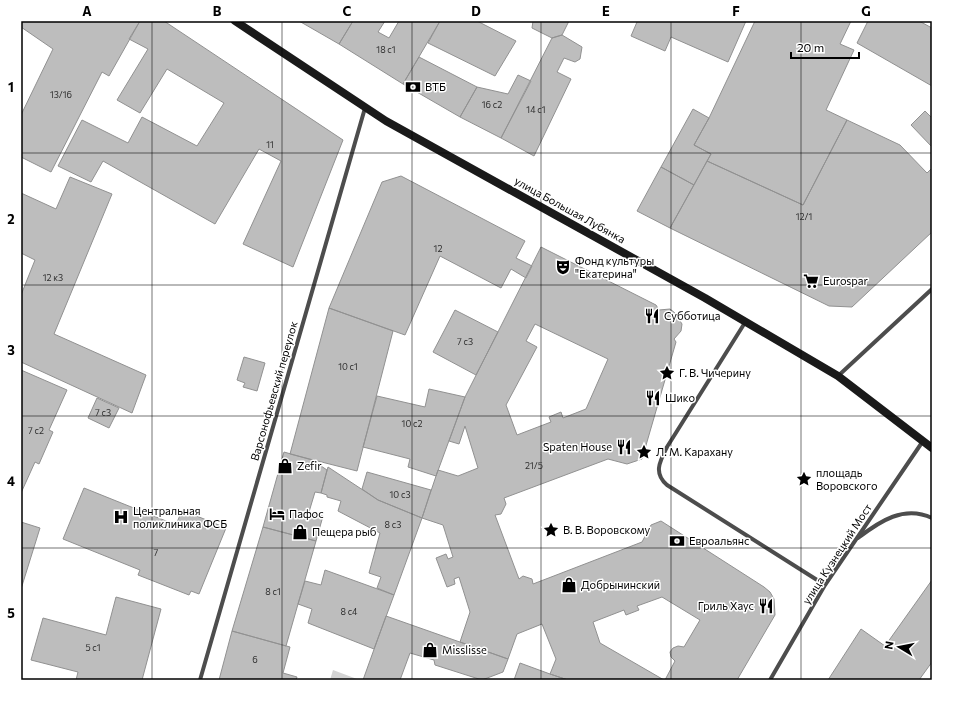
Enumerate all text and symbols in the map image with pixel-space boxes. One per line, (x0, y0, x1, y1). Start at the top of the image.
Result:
text: A (82, 3, 92, 19)
text: B (213, 3, 222, 19)
text: C (343, 3, 352, 19)
text: D (471, 3, 481, 19)
text: E (602, 3, 610, 19)
text: F (732, 3, 740, 19)
text: G (861, 3, 871, 19)
scale bar (791, 34, 859, 60)
text: 20 m (797, 40, 824, 54)
house number: 18 с1 (376, 44, 396, 55)
bank icon: ВТБ (404, 78, 422, 96)
text: 1 (8, 79, 14, 95)
place label: ВТБ (425, 80, 446, 93)
house number: 13/16 (50, 89, 72, 100)
house number: 16 с2 (482, 99, 502, 110)
house number: 14 с1 (526, 104, 546, 115)
house number: 11 (266, 139, 274, 150)
street label: улица Большая Лубянка (513, 174, 628, 245)
text: 2 (7, 211, 15, 227)
house number: 12/1 (796, 211, 812, 222)
house number: 12 (434, 243, 442, 254)
place label: Фонд культуры "Екатерина" (575, 254, 654, 280)
theatre icon: Фонд культуры "Екатерина" (554, 258, 572, 276)
house number: 12 к3 (43, 272, 63, 283)
supermarket icon: Eurospar (802, 272, 820, 290)
place label: Eurospar (823, 274, 869, 287)
restaurant icon: Субботица (643, 307, 661, 325)
place label: Субботица (664, 309, 720, 322)
street label: Варсонофьевский переулок (247, 320, 300, 462)
house number: 7 с3 (457, 336, 473, 347)
text: 3 (7, 342, 15, 358)
house number: 10 с1 (338, 361, 358, 372)
place icon: Г. В. Чичерину (658, 364, 676, 382)
place label: Г. В. Чичерину (679, 366, 751, 379)
restaurant icon: Шико (644, 389, 662, 407)
place label: Шико (665, 391, 695, 404)
house number: 7 с3 (95, 407, 111, 418)
house number: 10 с2 (402, 418, 422, 429)
house number: 7 с2 (28, 425, 44, 436)
restaurant icon: Spaten House (615, 438, 633, 456)
place label: Spaten House (543, 440, 612, 453)
place icon: Л. М. Карахану (635, 443, 653, 461)
place label: Л. М. Карахану (656, 445, 733, 458)
shop icon: Zefir (276, 457, 294, 475)
place label: Zefir (297, 459, 322, 472)
house number: 21/5 (525, 460, 543, 471)
place label: площадь Воровского (816, 466, 878, 492)
place icon: площадь Воровского (795, 470, 813, 488)
text: 4 (7, 473, 15, 489)
house number: 10 с3 (389, 489, 411, 500)
street label: улица Кузнецкий Мост (799, 501, 874, 606)
place label: Центральная поликлиника ФСБ (133, 504, 227, 530)
hotel icon: Пафос (268, 505, 286, 523)
place label: Пафос (289, 507, 324, 520)
hospital icon: Центральная поликлиника ФСБ (112, 508, 130, 526)
house number: 8 с3 (385, 519, 401, 530)
place icon: В. В. Воровскому (542, 521, 560, 539)
shop icon: Пещера рыб (291, 523, 309, 541)
place label: В. В. Воровскому (563, 523, 651, 536)
place label: Пещера рыб (312, 525, 377, 538)
bank icon: Евроальянс (668, 532, 686, 550)
place label: Евроальянс (689, 534, 750, 547)
house number: 7 (154, 547, 159, 558)
shop icon: Добрынинский (560, 576, 578, 594)
place label: Добрынинский (581, 578, 660, 591)
house number: 8 с1 (265, 586, 281, 597)
restaurant icon: Гриль Хаус (757, 597, 775, 615)
place label: Гриль Хаус (698, 599, 754, 612)
text: 5 (7, 605, 15, 621)
house number: 8 с4 (340, 606, 358, 617)
north arrow (879, 627, 919, 667)
text: N (882, 640, 896, 650)
shop icon: Misslisse (421, 641, 439, 659)
house number: 5 с1 (85, 642, 101, 653)
place label: Misslisse (442, 643, 487, 656)
house number: 6 (252, 654, 258, 665)

